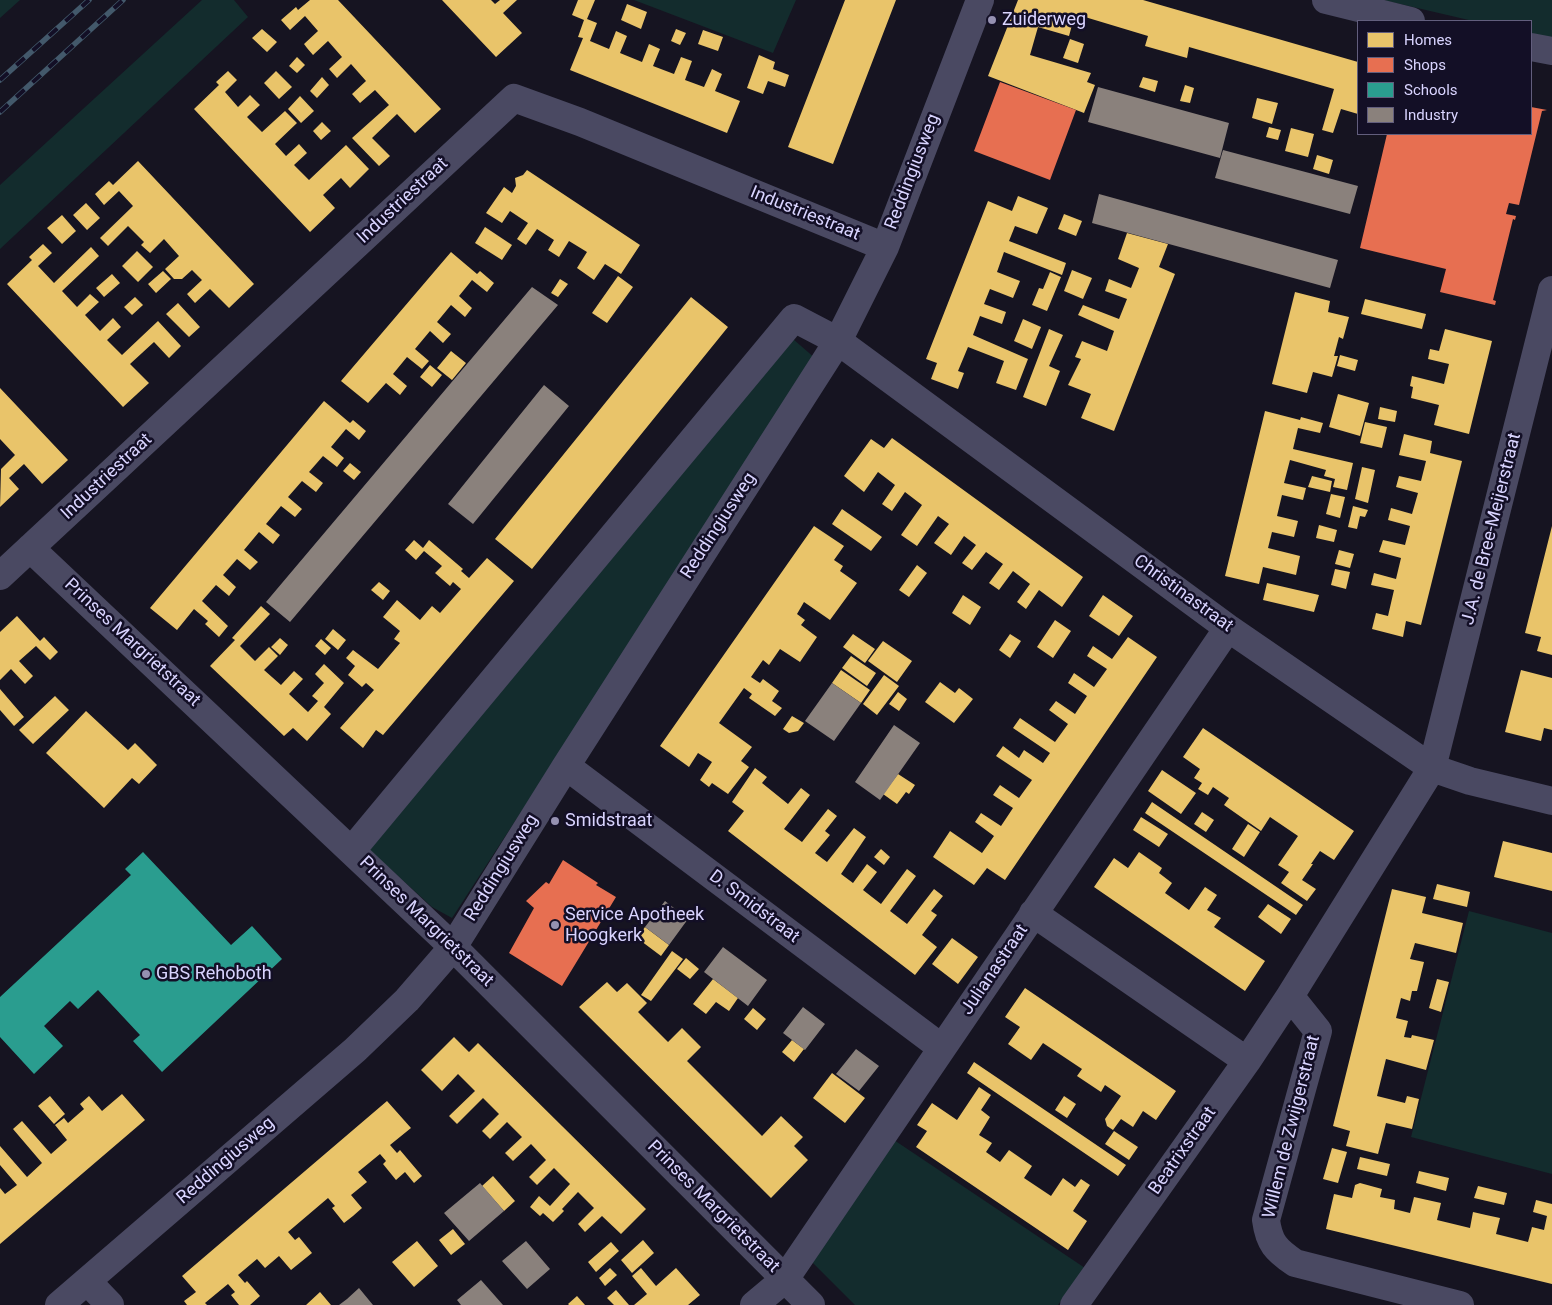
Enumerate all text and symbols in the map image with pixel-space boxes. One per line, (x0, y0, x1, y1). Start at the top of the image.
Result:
place label: Zuiderweg (1002, 9, 1086, 31)
marker: Zuiderweg (986, 14, 998, 26)
legend (1357, 20, 1532, 135)
text: Homes (1404, 31, 1452, 49)
text: Shops (1404, 56, 1446, 74)
text: Schools (1404, 81, 1458, 99)
text: Industry (1404, 106, 1458, 124)
street label: Reddingiusweg (881, 111, 945, 233)
street label: Industriestraat (353, 153, 453, 249)
street label: Industriestraat (747, 182, 863, 246)
street label: Industriestraat (57, 429, 157, 525)
street label: J.A. de Bree-Meijerstraat (1458, 431, 1526, 627)
street label: Reddingiusweg (677, 469, 761, 583)
street label: Christinastraat (1129, 551, 1237, 637)
street label: Prinses Margrietstraat (59, 574, 205, 712)
street label: Reddingiusweg (460, 810, 544, 926)
place label: Smidstraat (565, 810, 652, 832)
marker: Smidstraat (549, 815, 561, 827)
street label: Prinses Margrietstraat (354, 852, 498, 992)
street label: D. Smidstraat (705, 866, 803, 948)
place label: Service Apotheek Hoogkerk (565, 904, 704, 946)
marker: Service Apotheek Hoogkerk (549, 919, 561, 931)
street label: Julianastraat (957, 921, 1033, 1019)
place label: GBS Rehoboth (156, 963, 272, 985)
marker: GBS Rehoboth (140, 968, 152, 980)
street label: Willem de Zwijgerstraat (1259, 1033, 1325, 1221)
street label: Beatrixstraat (1145, 1103, 1221, 1199)
street label: Reddingiusweg (173, 1113, 279, 1209)
street label: Prinses Margrietstraat (642, 1136, 784, 1278)

